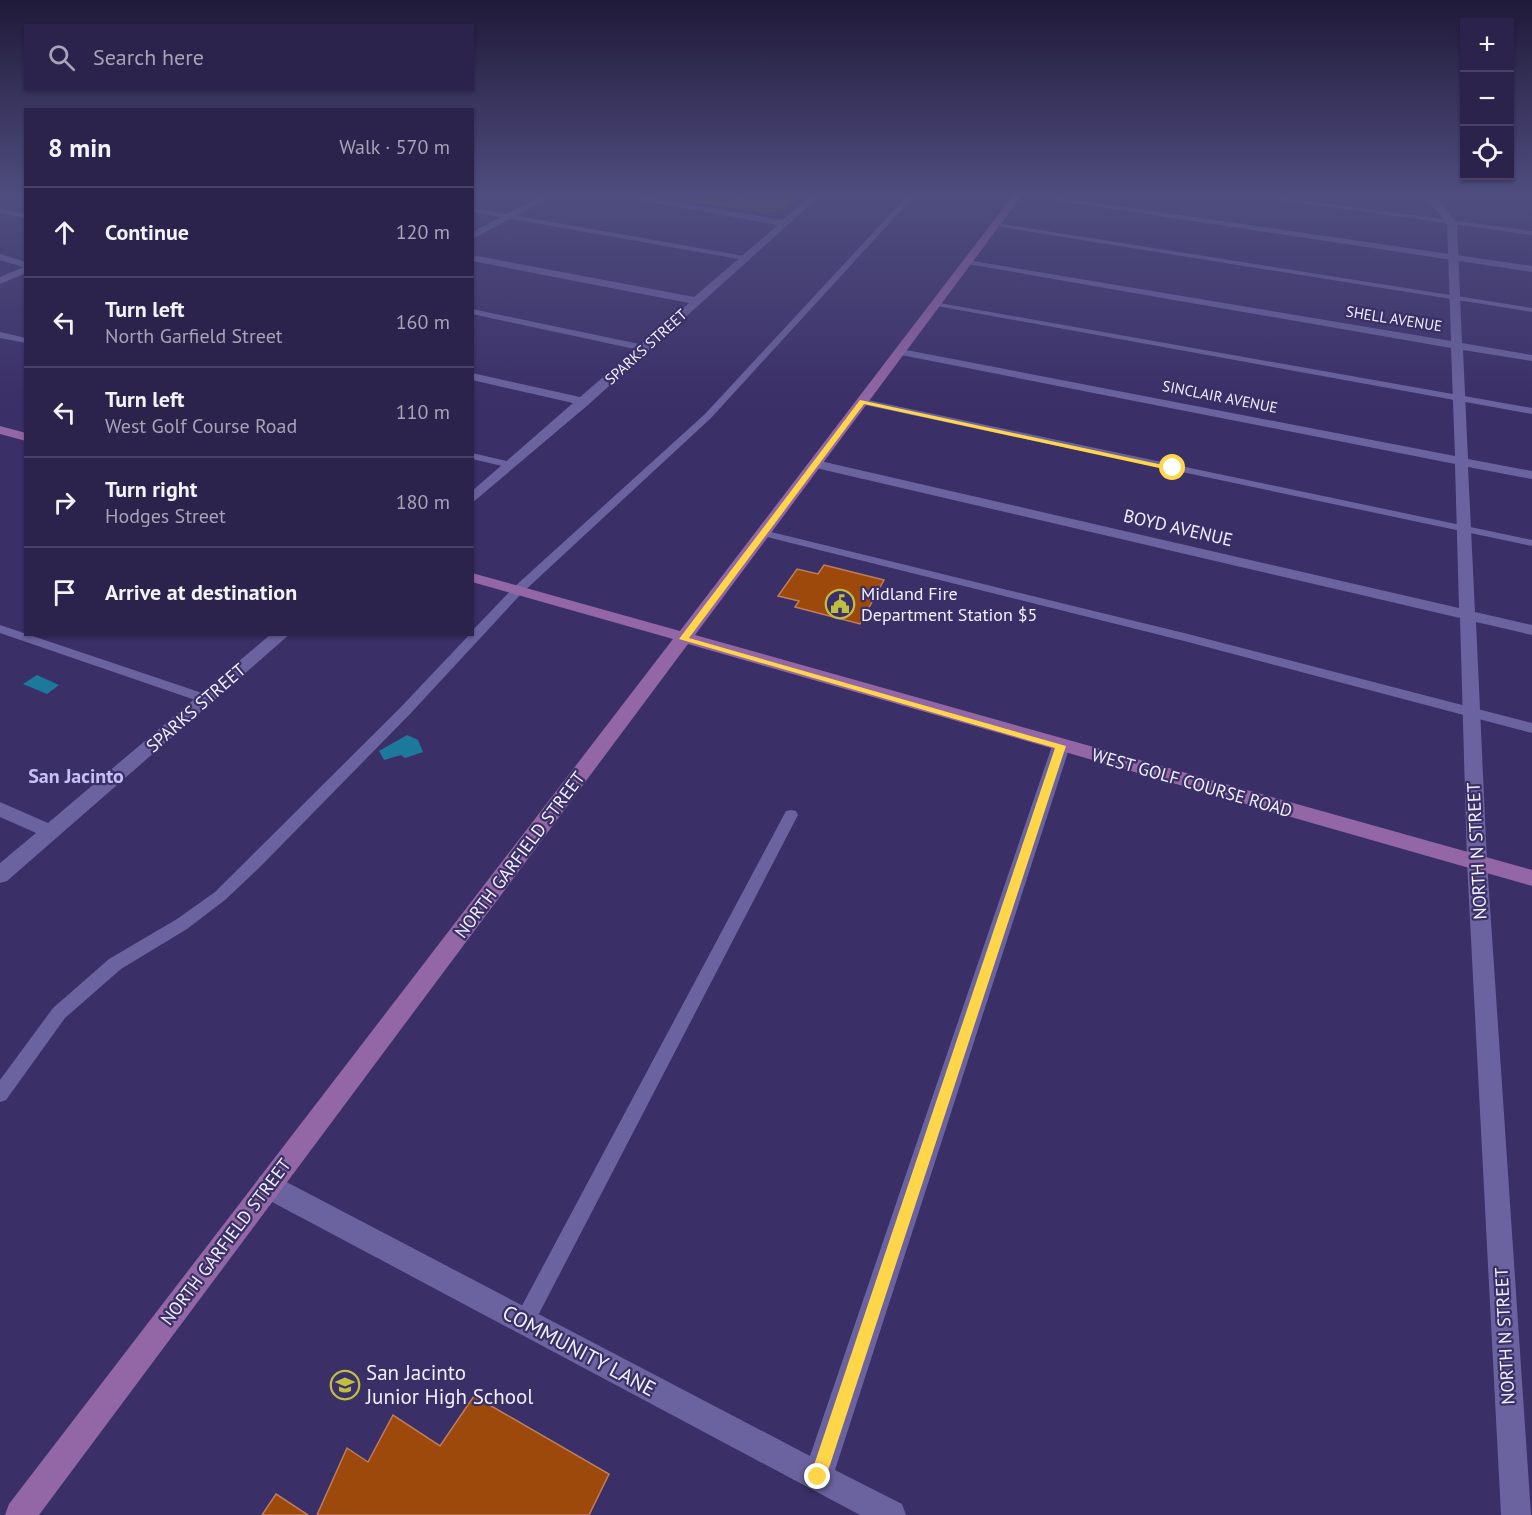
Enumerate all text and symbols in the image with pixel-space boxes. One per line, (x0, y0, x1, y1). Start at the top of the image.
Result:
map controls (1460, 18, 1514, 180)
button: + (1460, 18, 1514, 72)
search box (24, 24, 474, 90)
icon: search (45, 41, 78, 74)
text: Search here (93, 43, 204, 71)
button: − (1460, 72, 1514, 126)
button: locate (1460, 126, 1514, 180)
text: 8 min (48, 131, 111, 164)
text: Walk · 570 m (339, 134, 450, 160)
icon: ahead (48, 216, 81, 249)
text: Continue (105, 218, 189, 246)
text: 120 m (396, 219, 450, 245)
text: Turn left (105, 295, 185, 323)
street label: SHELL AVENUE (1345, 302, 1444, 335)
street label: SPARKS STREET (601, 304, 691, 388)
icon: left (48, 306, 81, 339)
text: 160 m (396, 309, 450, 335)
text: North Garfield Street (105, 323, 283, 349)
street label: SINCLAIR AVENUE (1161, 376, 1279, 417)
text: Turn left (105, 385, 185, 413)
icon: left (48, 396, 81, 429)
text: 110 m (396, 399, 450, 425)
text: West Golf Course Road (105, 413, 297, 439)
route start (1159, 454, 1185, 480)
text: Turn right (105, 475, 197, 503)
icon: right (48, 486, 81, 519)
text: 180 m (396, 489, 450, 515)
text: Hodges Street (105, 503, 226, 529)
street label: BOYD AVENUE (1121, 504, 1235, 551)
icon: arrive (48, 576, 81, 609)
text: Arrive at destination (105, 578, 297, 606)
place label: Midland Fire Department Station $5 (861, 582, 1037, 626)
public building icon: Midland Fire Department Station $5 (824, 588, 856, 620)
street label: SPARKS STREET (141, 658, 250, 757)
street label: WEST GOLF COURSE ROAD (1089, 743, 1295, 822)
district label: San Jacinto (28, 763, 124, 789)
street label: NORTH GARFIELD STREET (449, 767, 590, 943)
street label: NORTH N STREET (1461, 782, 1492, 920)
street label: NORTH GARFIELD STREET (155, 1154, 296, 1330)
street label: NORTH N STREET (1489, 1267, 1520, 1405)
street label: COMMUNITY LANE (498, 1299, 661, 1402)
place label: San Jacinto Junior High School (365, 1359, 533, 1410)
school or university icon: San Jacinto Junior High School (329, 1369, 361, 1401)
route end (804, 1463, 830, 1489)

